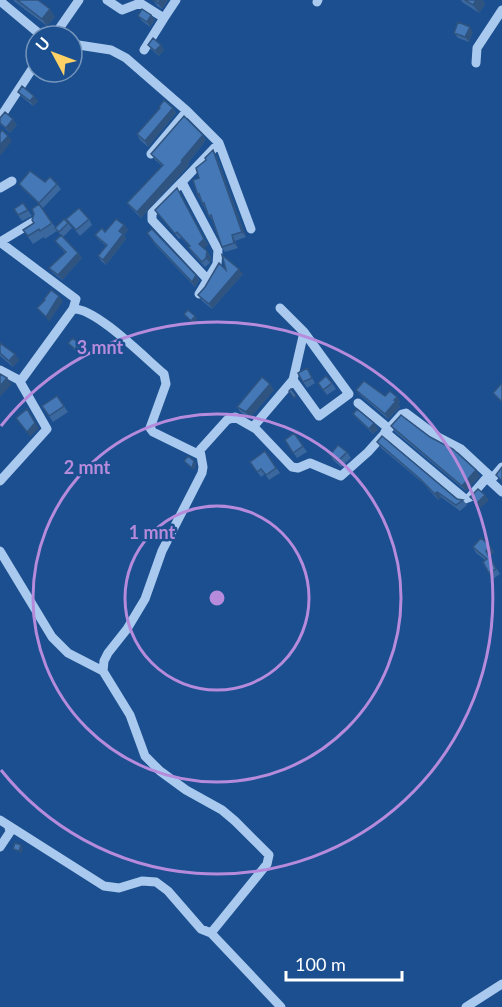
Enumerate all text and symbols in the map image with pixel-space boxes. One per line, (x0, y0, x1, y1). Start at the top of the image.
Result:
north arrow (24, 24, 84, 84)
text: U (31, 33, 53, 55)
text: 3 mnt (77, 336, 124, 358)
text: 2 mnt (64, 456, 111, 478)
text: 1 mnt (129, 521, 176, 543)
centre of rings (207, 588, 227, 608)
scale bar (286, 944, 402, 982)
text: 100 m (295, 953, 346, 975)

